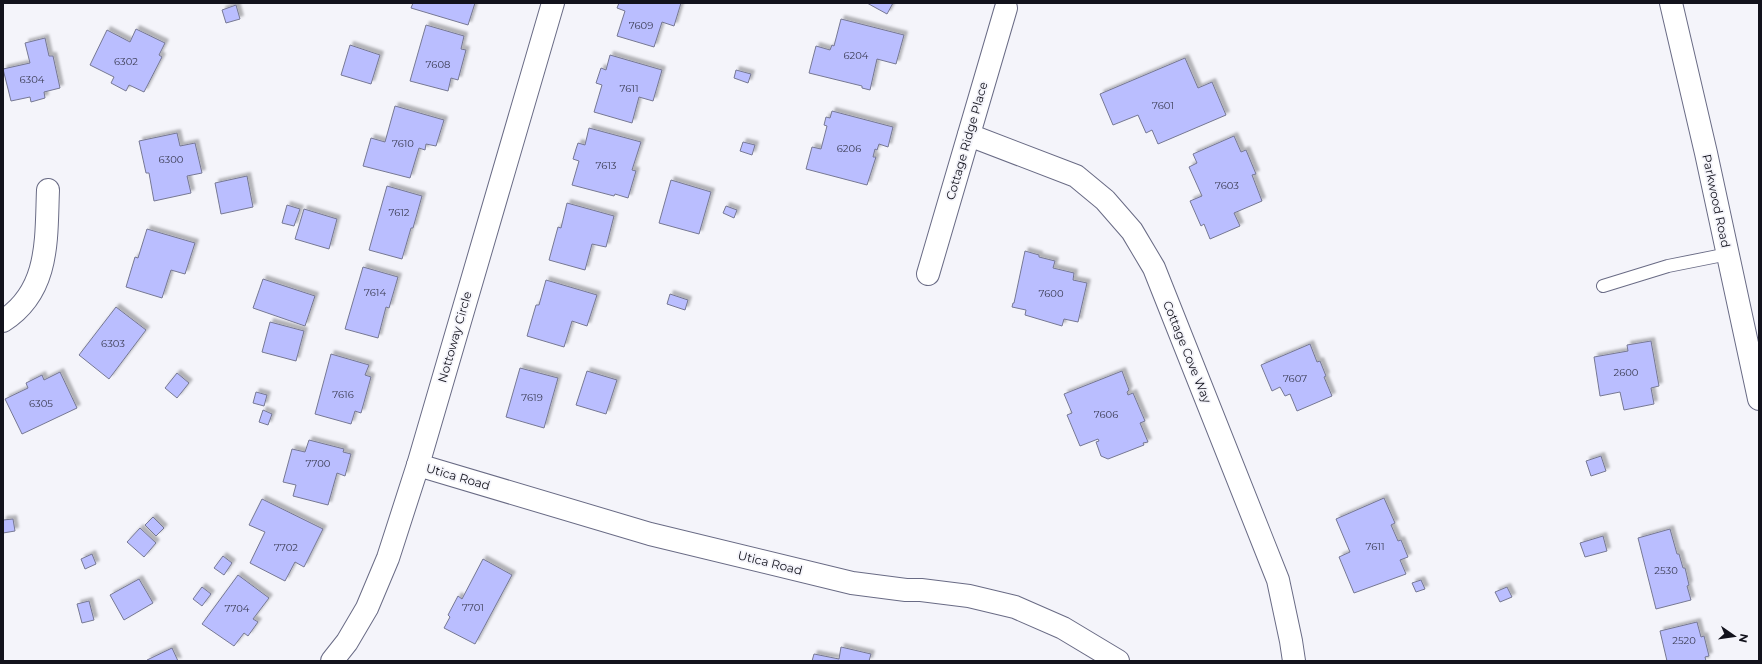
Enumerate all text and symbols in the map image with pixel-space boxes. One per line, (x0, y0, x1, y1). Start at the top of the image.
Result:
house number: 7609 (629, 19, 653, 32)
house number: 6204 (844, 49, 869, 62)
house number: 6302 (114, 55, 138, 68)
house number: 7608 (426, 58, 450, 71)
house number: 6304 (20, 73, 45, 86)
street label: Cottage Ridge Place (942, 80, 991, 202)
house number: 7611 (620, 82, 639, 95)
house number: 7601 (1152, 99, 1174, 112)
house number: 7610 (392, 137, 414, 150)
house number: 6206 (837, 142, 861, 155)
house number: 6300 (159, 153, 184, 166)
street label: Parkwood Road (1699, 153, 1734, 249)
house number: 7613 (595, 159, 617, 172)
house number: 7603 (1215, 179, 1239, 192)
house number: 7612 (388, 206, 410, 219)
house number: 7614 (364, 286, 386, 299)
house number: 7600 (1038, 287, 1064, 300)
street label: Nottoway Circle (434, 289, 475, 384)
street label: Cottage Cove Way (1160, 298, 1215, 406)
house number: 6303 (101, 337, 125, 350)
house number: 2600 (1614, 366, 1639, 379)
house number: 7607 (1283, 372, 1307, 385)
house number: 7616 (332, 388, 354, 401)
house number: 7619 (521, 391, 543, 404)
house number: 6305 (29, 397, 53, 410)
house number: 7606 (1094, 408, 1118, 421)
house number: 7700 (306, 457, 331, 470)
street label: Utica Road (424, 460, 492, 493)
house number: 7611 (1366, 540, 1385, 553)
house number: 7702 (274, 541, 298, 554)
street label: Utica Road (736, 547, 804, 578)
house number: 2530 (1654, 564, 1678, 577)
house number: 7701 (462, 601, 484, 614)
house number: 7704 (225, 602, 250, 615)
north arrow (1714, 616, 1754, 656)
text: N (1736, 632, 1752, 644)
house number: 2520 (1672, 634, 1696, 647)

